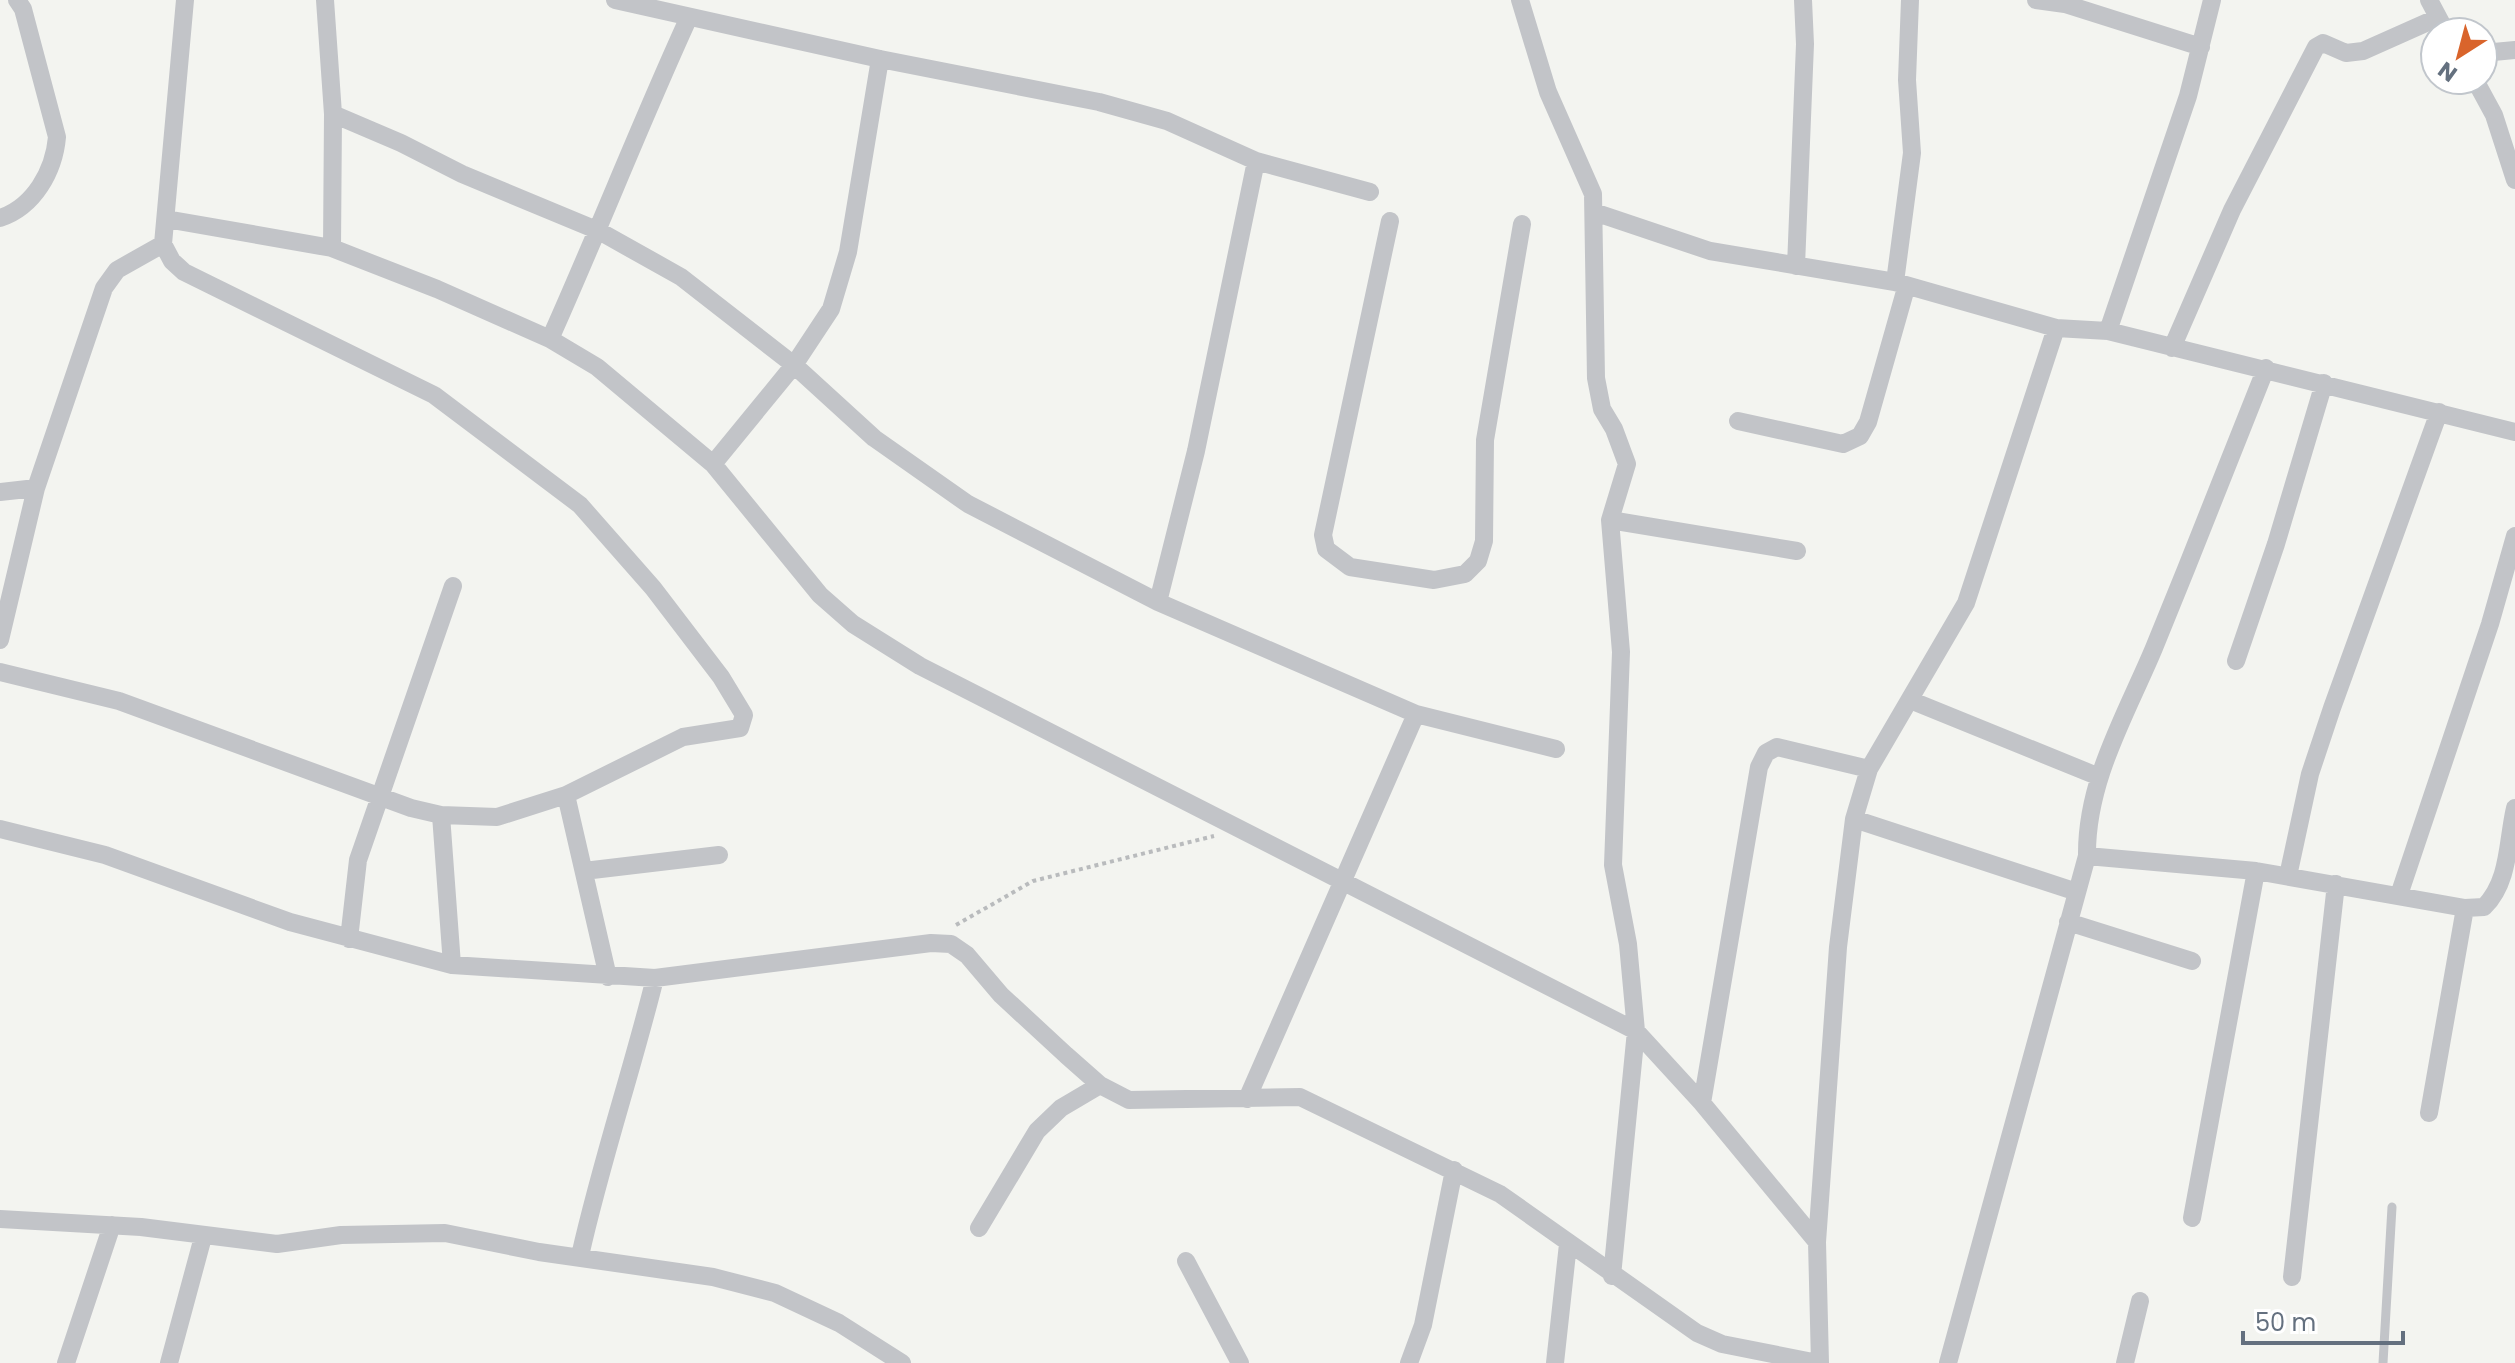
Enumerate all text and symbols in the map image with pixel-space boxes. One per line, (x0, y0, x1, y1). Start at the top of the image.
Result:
north arrow (2419, 16, 2499, 96)
text: N (2432, 54, 2463, 89)
scale bar (2243, 1295, 2403, 1345)
text: 50 m (2255, 1306, 2316, 1339)

